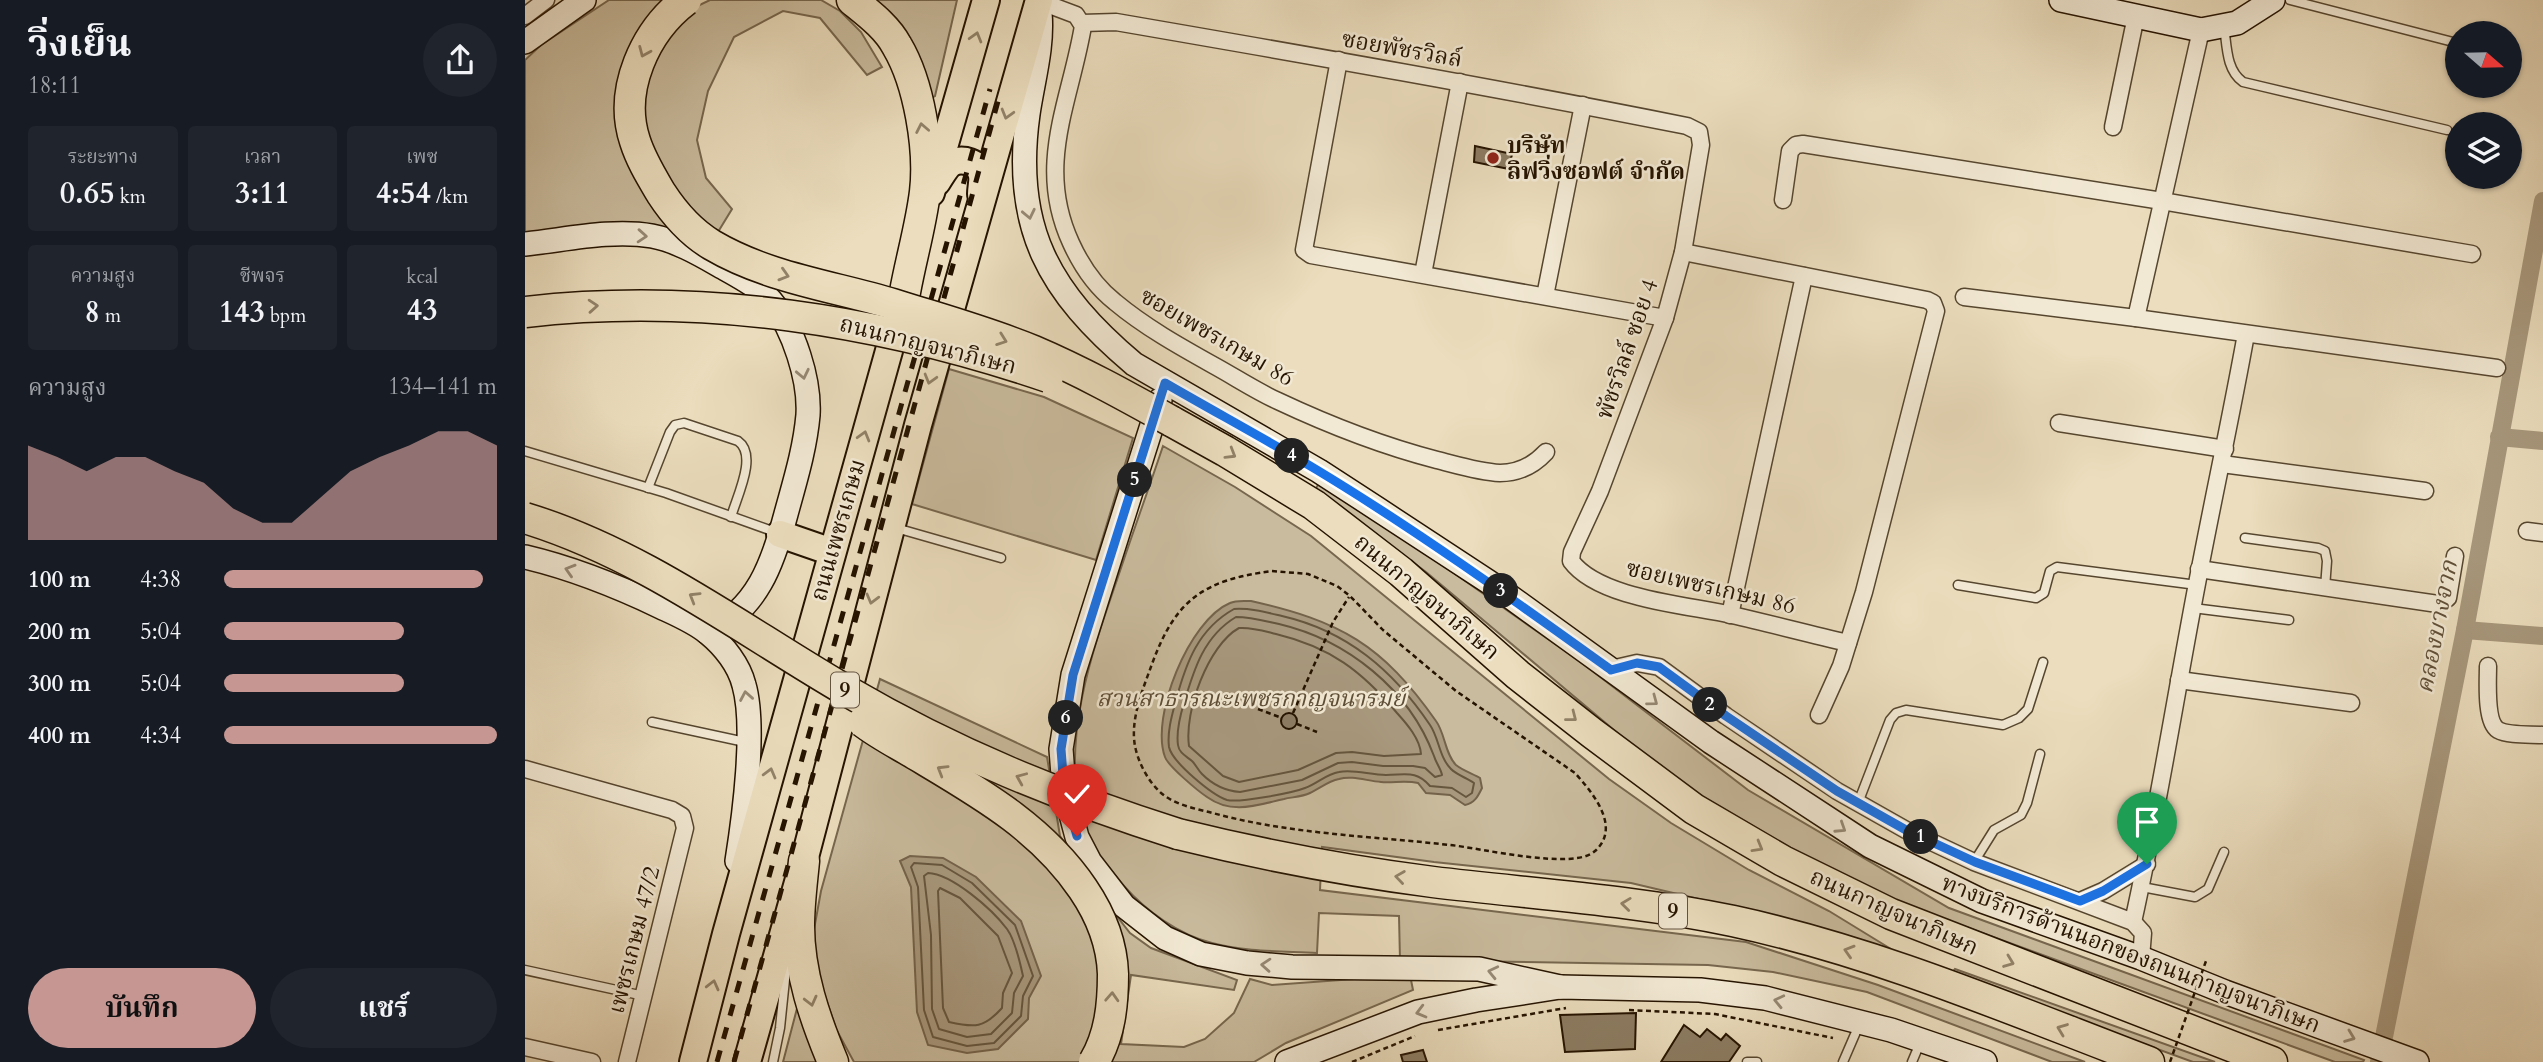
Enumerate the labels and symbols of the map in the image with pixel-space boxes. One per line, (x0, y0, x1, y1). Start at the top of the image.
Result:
north arrow (2445, 21, 2522, 98)
street label: ซอยพัชรวิลล์ (1339, 23, 1465, 75)
one-way arrow (968, 31, 982, 43)
one-way arrow (638, 46, 652, 58)
one-way arrow (1001, 108, 1015, 120)
one-way arrow (915, 122, 930, 134)
place label: บริษัท ลิฟวิ่งซอฟต์ จำกัด (1507, 130, 1685, 187)
marker: บริษัท ลิฟวิ่งซอฟต์ จำกัด (1485, 150, 1501, 166)
one-way arrow (1021, 208, 1036, 220)
one-way arrow (637, 228, 648, 243)
one-way arrow (777, 267, 789, 281)
street label: พัชรวิลล์ ซอย 4 (1589, 275, 1666, 423)
street label: ซอยเพชรเกษม 86 (1134, 280, 1300, 394)
one-way arrow (588, 299, 599, 314)
street label: ถนนกาญจนาภิเษก (836, 308, 1020, 382)
one-way arrow (995, 331, 1007, 345)
one-way arrow (794, 368, 809, 380)
one-way arrow (924, 373, 939, 385)
one-way arrow (856, 431, 871, 443)
pin: 4 (1275, 438, 1309, 474)
one-way arrow (1223, 446, 1236, 459)
street label: ถนนเพชรเกษม (803, 455, 873, 605)
pin: 5 (1117, 462, 1153, 498)
street label: ถนนกาญจนาภิเษก (1348, 527, 1506, 667)
street label: ซอยเพชรเกษม 86 (1623, 552, 1799, 622)
water label: คลองบางจาก (2408, 556, 2466, 696)
one-way arrow (564, 563, 576, 578)
pin: 3 (1483, 574, 1518, 608)
one-way arrow (689, 593, 702, 606)
one-way arrow (866, 593, 880, 605)
road number: 9 (831, 672, 859, 708)
park label: สวนสาธารณะเพชรกาญจนารมย์ (1097, 683, 1409, 714)
pin: 2 (1693, 688, 1727, 722)
one-way arrow (739, 690, 754, 702)
one-way arrow (1645, 692, 1657, 705)
pin: 6 (1049, 700, 1083, 736)
one-way arrow (1564, 709, 1576, 722)
pin (1047, 764, 1107, 836)
one-way arrow (936, 766, 949, 779)
one-way arrow (762, 768, 776, 780)
one-way arrow (1016, 773, 1028, 787)
pin (2117, 792, 2177, 864)
one-way arrow (1834, 819, 1847, 832)
pin: 1 (1903, 820, 1939, 854)
one-way arrow (1751, 839, 1764, 852)
street label: ถนนกาญจนาภิเษก (1805, 861, 1983, 963)
street label: เพชรเกษม 47/2 (601, 863, 667, 1017)
street label: ทางบริการด้านนอกของถนนกาญจนาภิเษก (1937, 867, 2325, 1041)
one-way arrow (1395, 870, 1406, 885)
road number: 9 (1659, 894, 1687, 928)
one-way arrow (1621, 896, 1632, 911)
one-way arrow (1843, 945, 1855, 959)
one-way arrow (2003, 954, 2015, 968)
one-way arrow (1261, 958, 1272, 973)
one-way arrow (1488, 966, 1500, 981)
one-way arrow (705, 979, 719, 991)
one-way arrow (1105, 991, 1120, 1002)
one-way arrow (803, 995, 817, 1007)
one-way arrow (1773, 995, 1785, 1010)
one-way arrow (1415, 1004, 1427, 1018)
one-way arrow (2057, 1023, 2069, 1037)
one-way arrow (2344, 1029, 2356, 1043)

